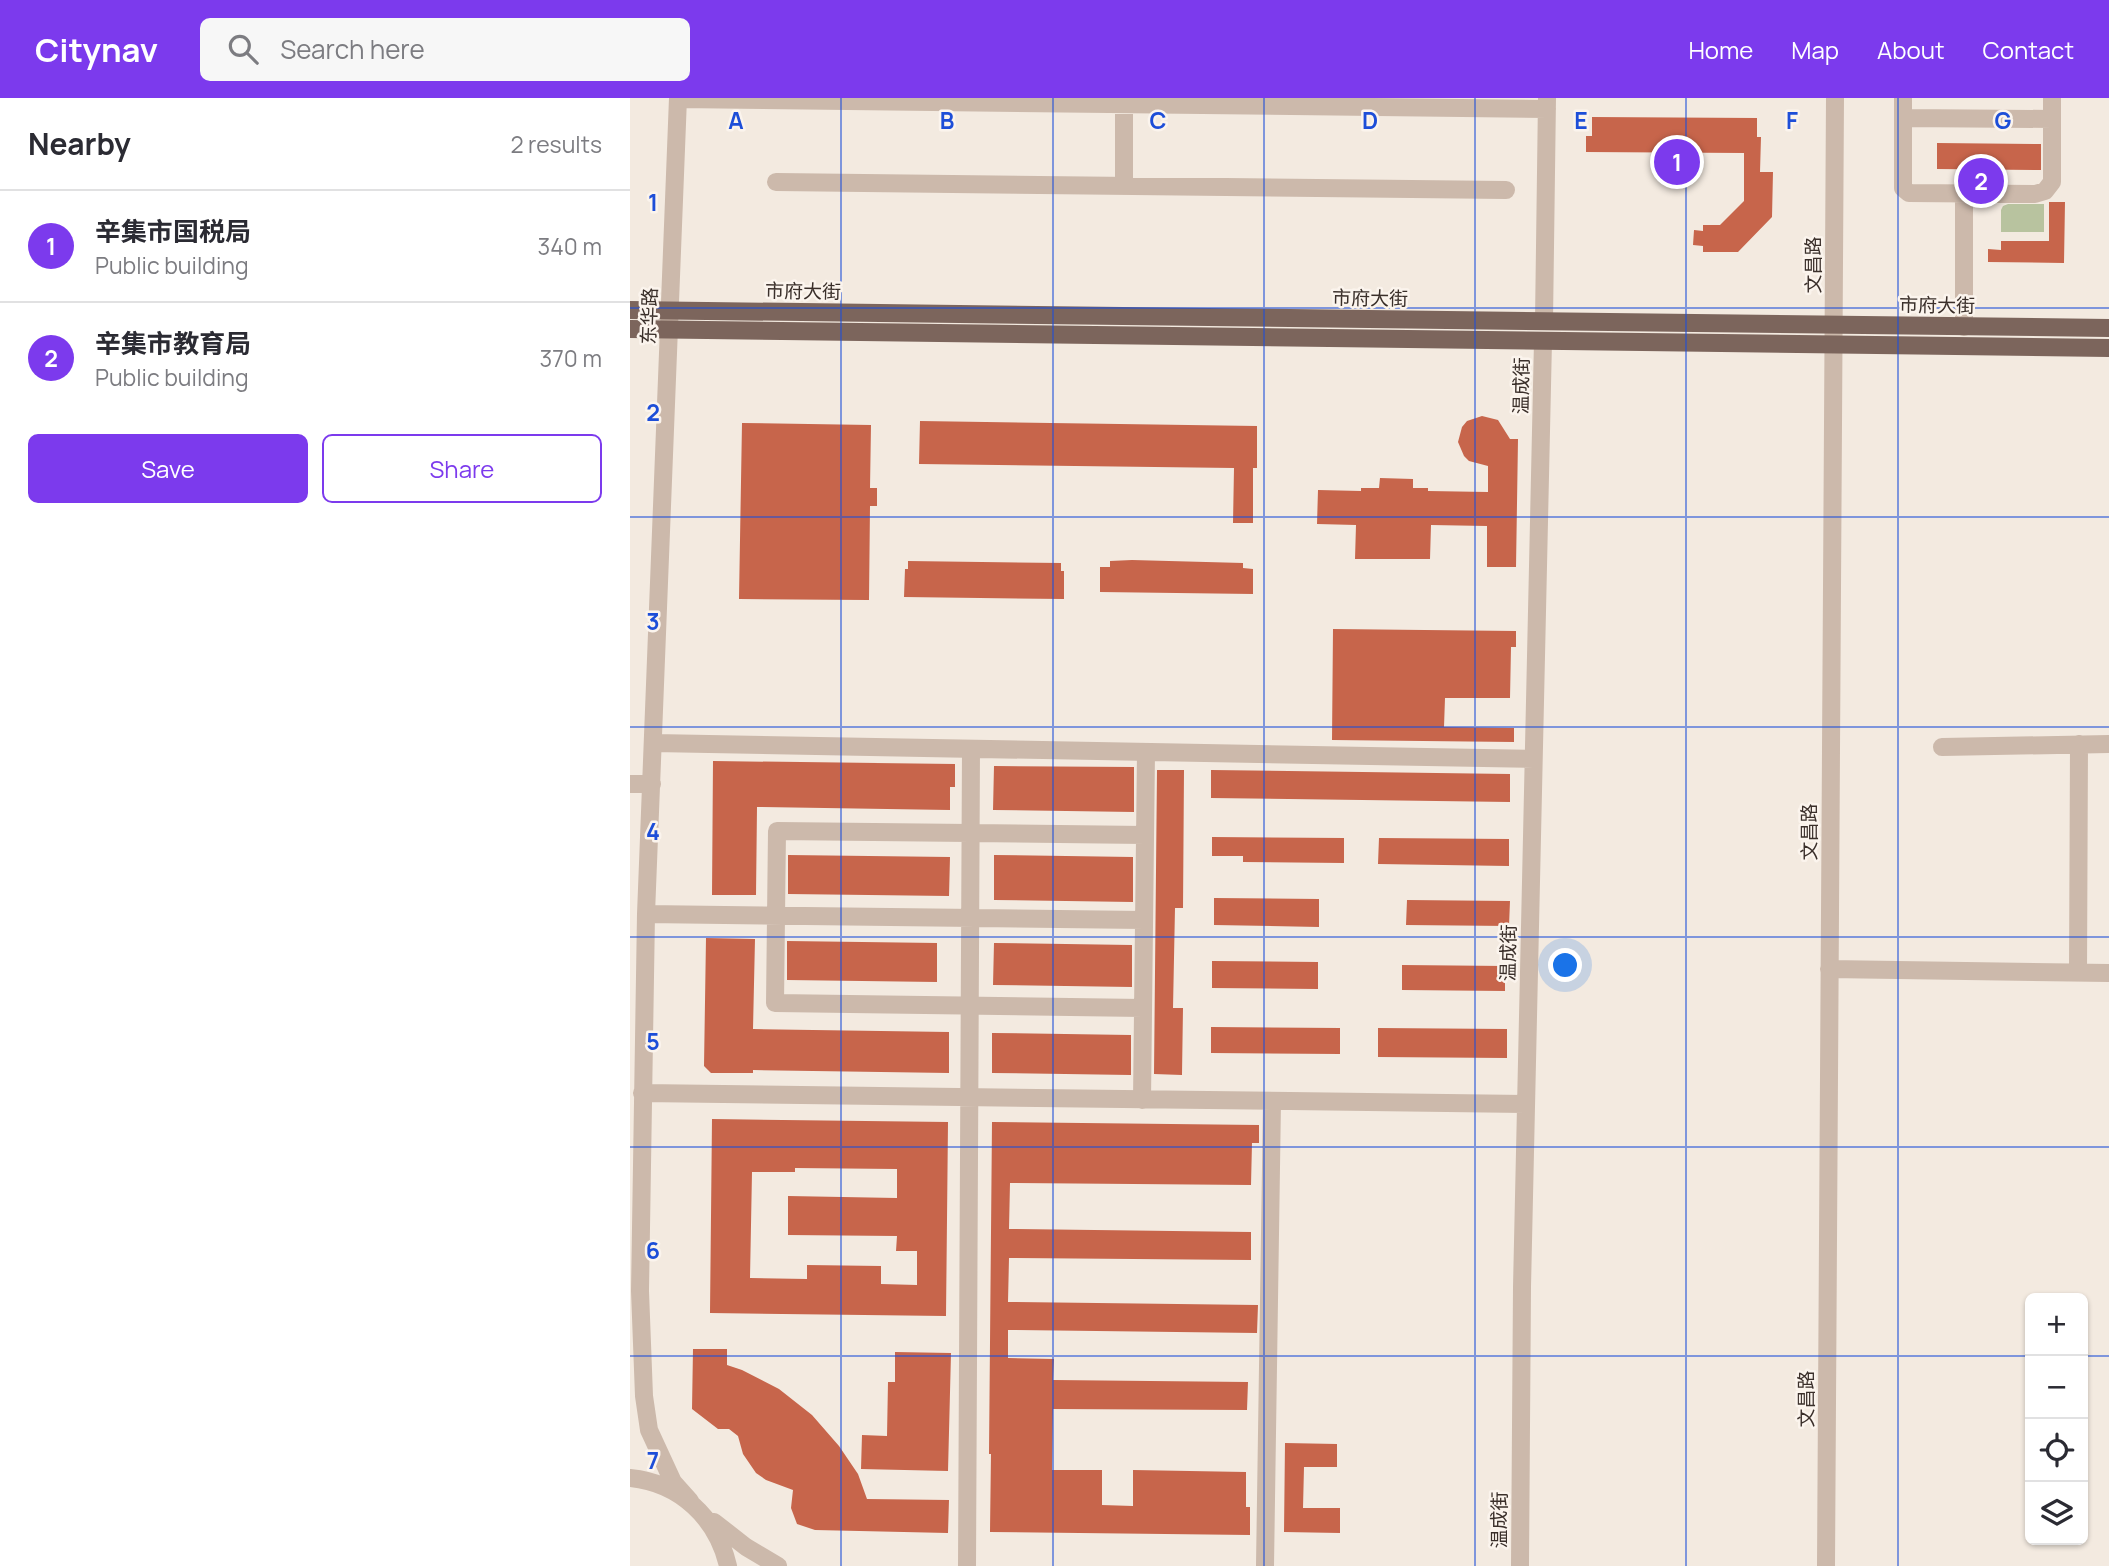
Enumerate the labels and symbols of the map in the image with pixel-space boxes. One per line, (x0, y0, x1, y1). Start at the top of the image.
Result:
text: A (728, 104, 744, 136)
text: B (940, 104, 954, 136)
text: C (1150, 104, 1167, 136)
text: D (1362, 104, 1378, 136)
text: E (1574, 104, 1588, 136)
text: F (1786, 104, 1798, 136)
text: G (1995, 104, 2012, 136)
pin: 1 (1654, 136, 1700, 188)
pin: 2 (1958, 155, 2004, 207)
text: 1 (648, 186, 658, 218)
street label: 文昌路 (1800, 236, 1826, 294)
street label: 市府大街 (765, 277, 841, 305)
street label: 市府大街 (1332, 284, 1408, 312)
street label: 东华路 (635, 287, 663, 345)
street label: 市府大街 (1899, 291, 1975, 319)
street label: 温成街 (1508, 357, 1534, 415)
text: 2 (646, 396, 660, 428)
text: 3 (646, 605, 660, 637)
street label: 文昌路 (1796, 803, 1822, 861)
text: 4 (646, 815, 660, 847)
street label: 温成街 (1495, 924, 1521, 982)
your location (1548, 948, 1582, 982)
text: 5 (646, 1025, 660, 1057)
text: 6 (646, 1234, 660, 1266)
street label: 文昌路 (1793, 1370, 1819, 1428)
text: 7 (647, 1444, 659, 1476)
street label: 温成街 (1486, 1491, 1512, 1549)

